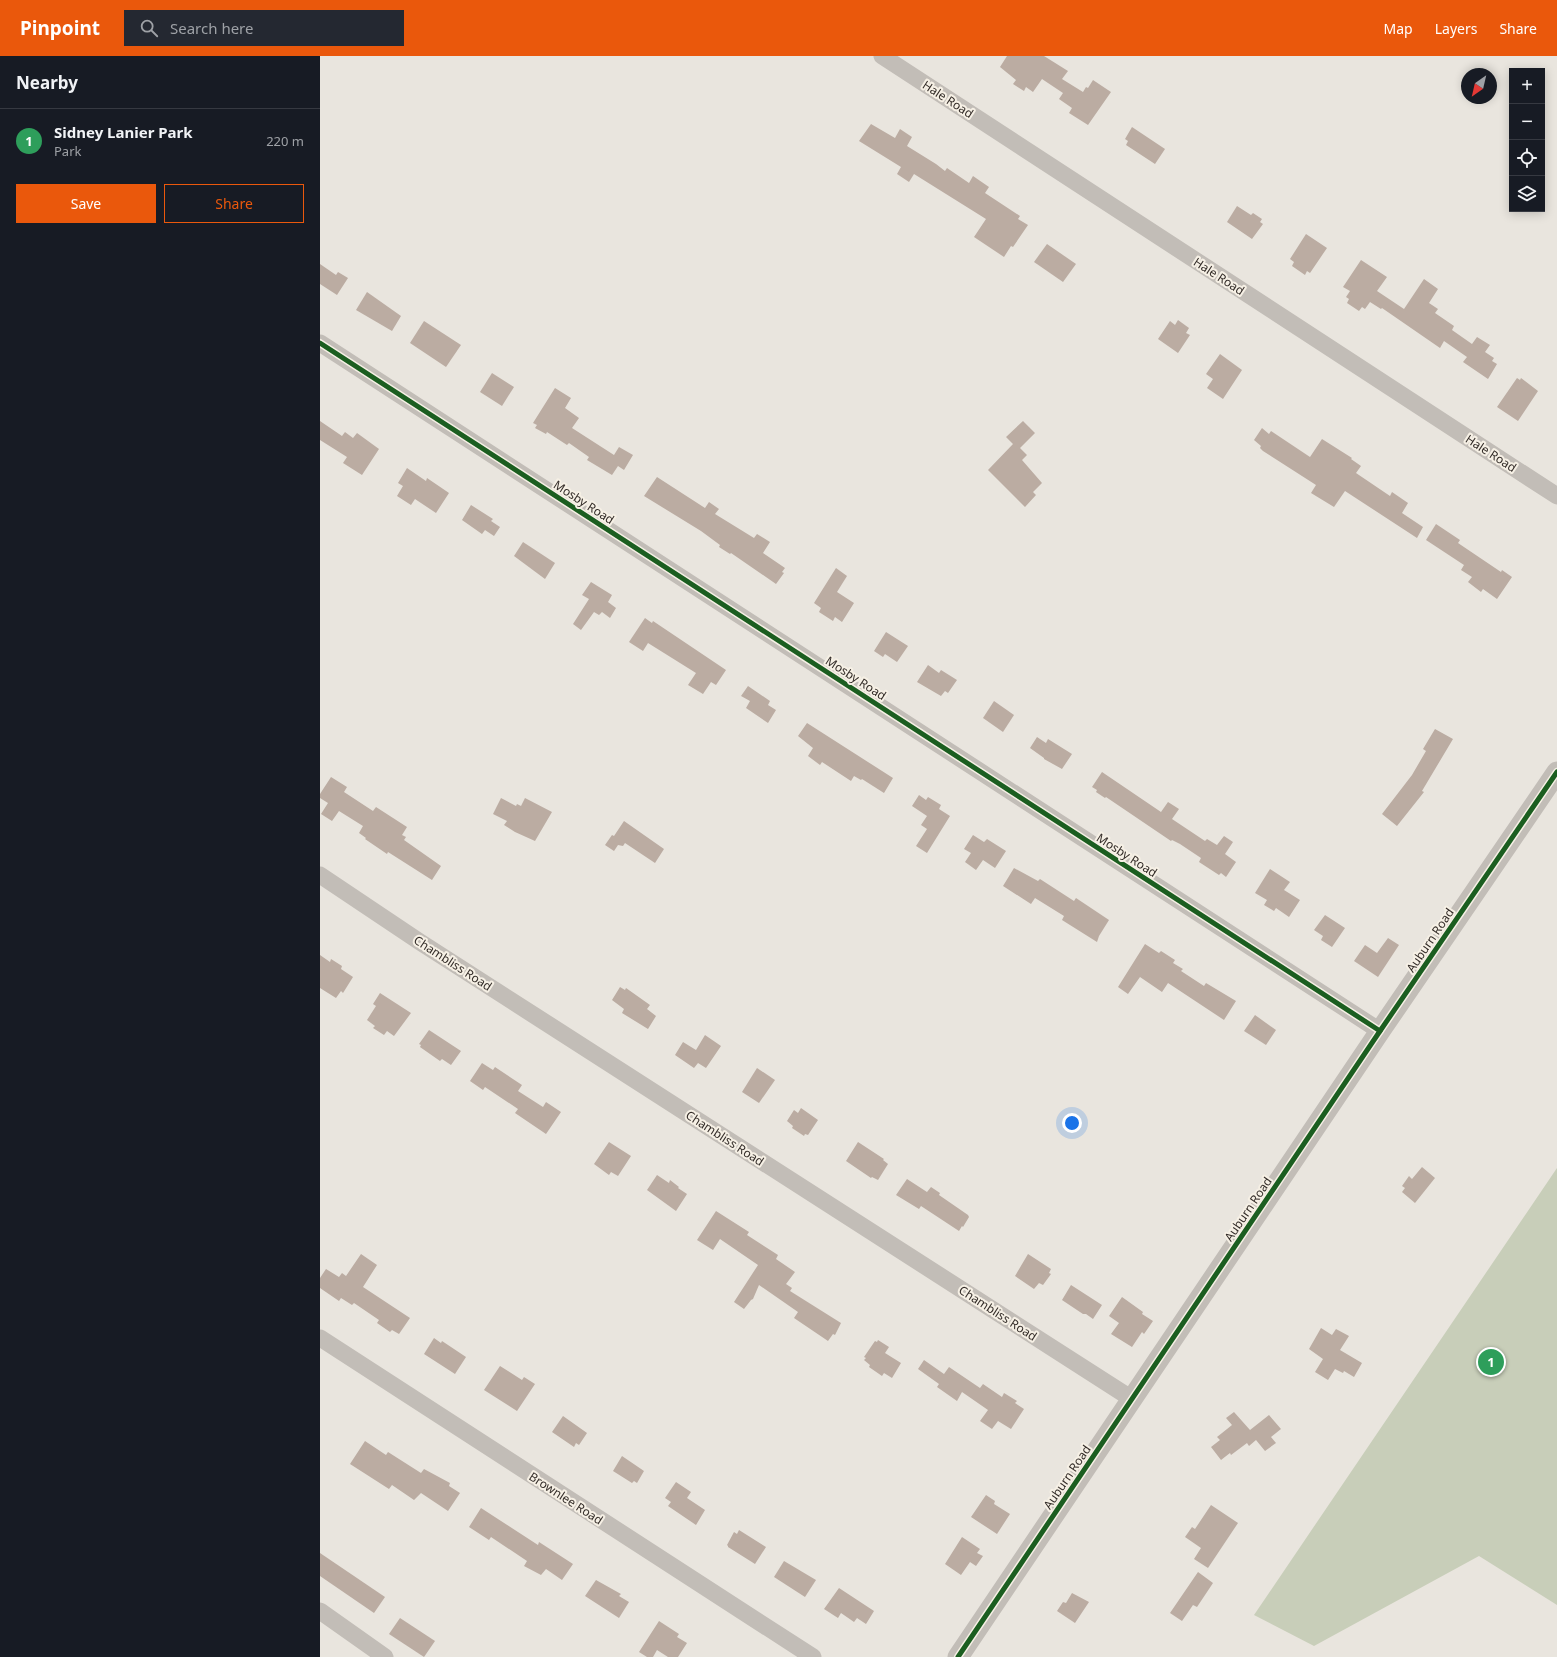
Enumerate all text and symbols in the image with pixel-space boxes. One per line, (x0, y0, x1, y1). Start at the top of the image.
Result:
search box (124, 10, 404, 46)
text: Pinpoint (20, 15, 100, 41)
icon: search (138, 17, 160, 39)
text: Search here (170, 18, 253, 38)
text: Map (1384, 19, 1413, 38)
text: Layers (1435, 19, 1477, 38)
text: Share (1499, 19, 1537, 38)
north arrow (1461, 68, 1497, 104)
map controls (1509, 68, 1545, 212)
button: + (1509, 68, 1545, 104)
text: Nearby (16, 71, 78, 94)
street label: Hale Road (919, 76, 977, 122)
button: − (1509, 104, 1545, 140)
text: Sidney Lanier Park (54, 122, 193, 142)
text: 1 (25, 132, 33, 150)
text: 220 m (266, 132, 304, 150)
button: locate (1509, 140, 1545, 176)
text: Park (54, 142, 81, 160)
button: layers (1509, 176, 1545, 212)
button: Save (16, 184, 156, 223)
button: Share (164, 184, 304, 223)
street label: Hale Road (1190, 253, 1248, 299)
street label: Hale Road (1462, 430, 1520, 476)
street label: Mosby Road (550, 476, 618, 528)
street label: Mosby Road (822, 652, 890, 704)
street label: Mosby Road (1093, 829, 1161, 881)
street label: Auburn Road (1402, 904, 1458, 976)
street label: Chambliss Road (411, 931, 495, 995)
street label: Chambliss Road (683, 1106, 767, 1170)
your location (1062, 1113, 1082, 1133)
street label: Auburn Road (1220, 1173, 1276, 1245)
street label: Chambliss Road (956, 1281, 1040, 1345)
pin: 1 (1478, 1347, 1504, 1377)
street label: Auburn Road (1039, 1441, 1095, 1513)
street label: Brownlee Road (526, 1468, 606, 1528)

